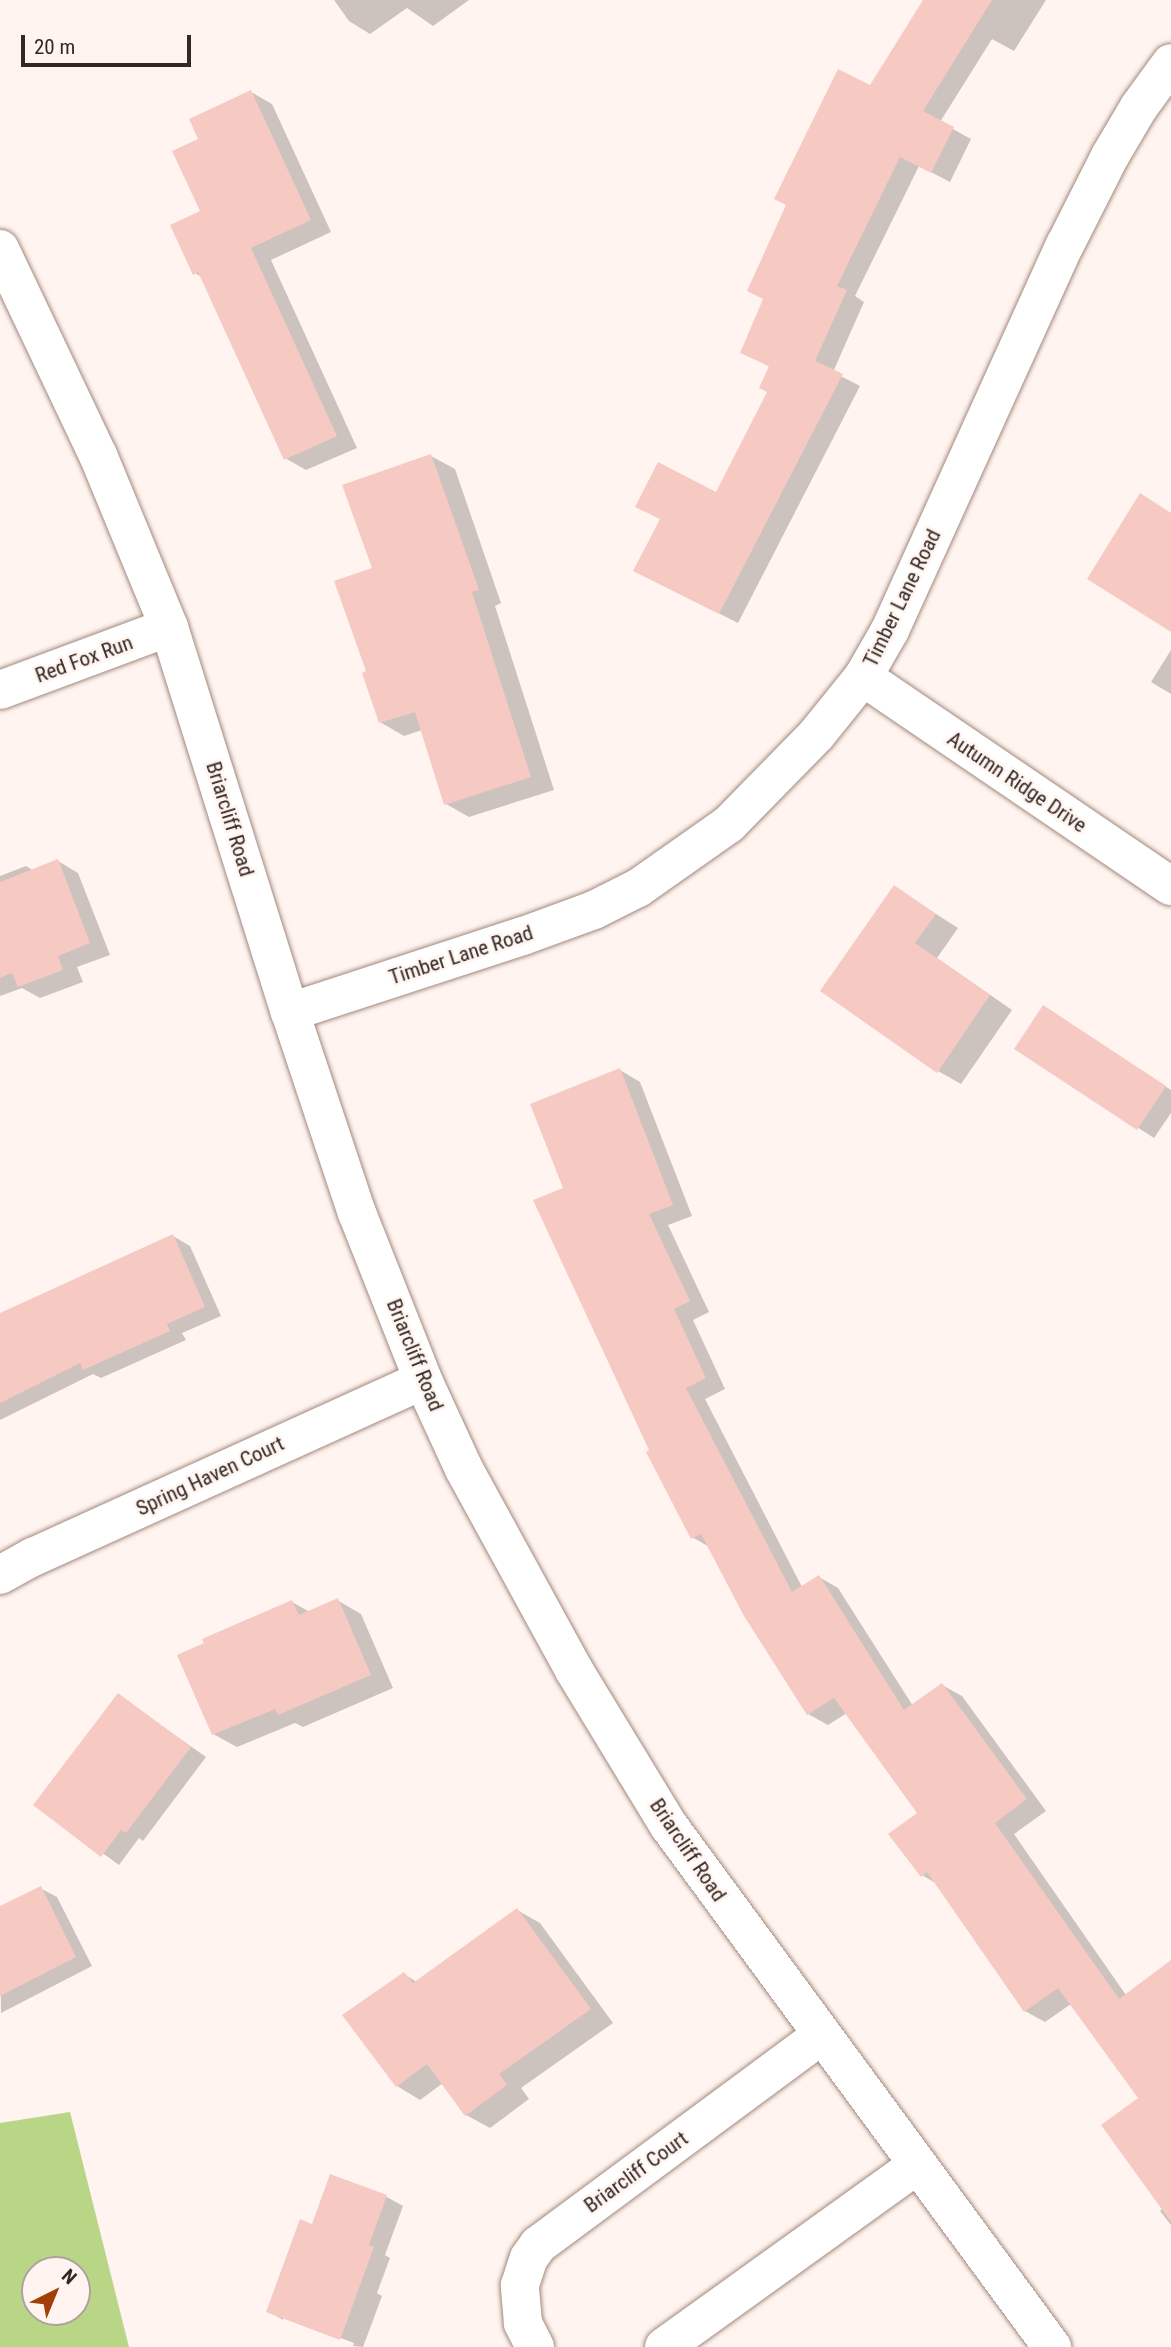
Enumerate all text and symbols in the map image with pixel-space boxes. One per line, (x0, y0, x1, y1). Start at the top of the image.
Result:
scale bar (24, 21, 194, 65)
text: 20 m (34, 35, 75, 59)
street label: Timber Lane Road (858, 525, 946, 671)
street label: Red Fox Run (32, 630, 136, 688)
street label: Autumn Ridge Drive (943, 726, 1091, 838)
street label: Briarcliff Road (201, 759, 259, 879)
street label: Timber Lane Road (386, 920, 536, 990)
street label: Briarcliff Road (381, 1295, 449, 1415)
street label: Spring Haven Court (132, 1431, 288, 1521)
street label: Briarcliff Road (644, 1794, 732, 1906)
street label: Briarcliff Court (579, 2126, 693, 2218)
north arrow (21, 2256, 91, 2326)
text: N (57, 2264, 81, 2289)

